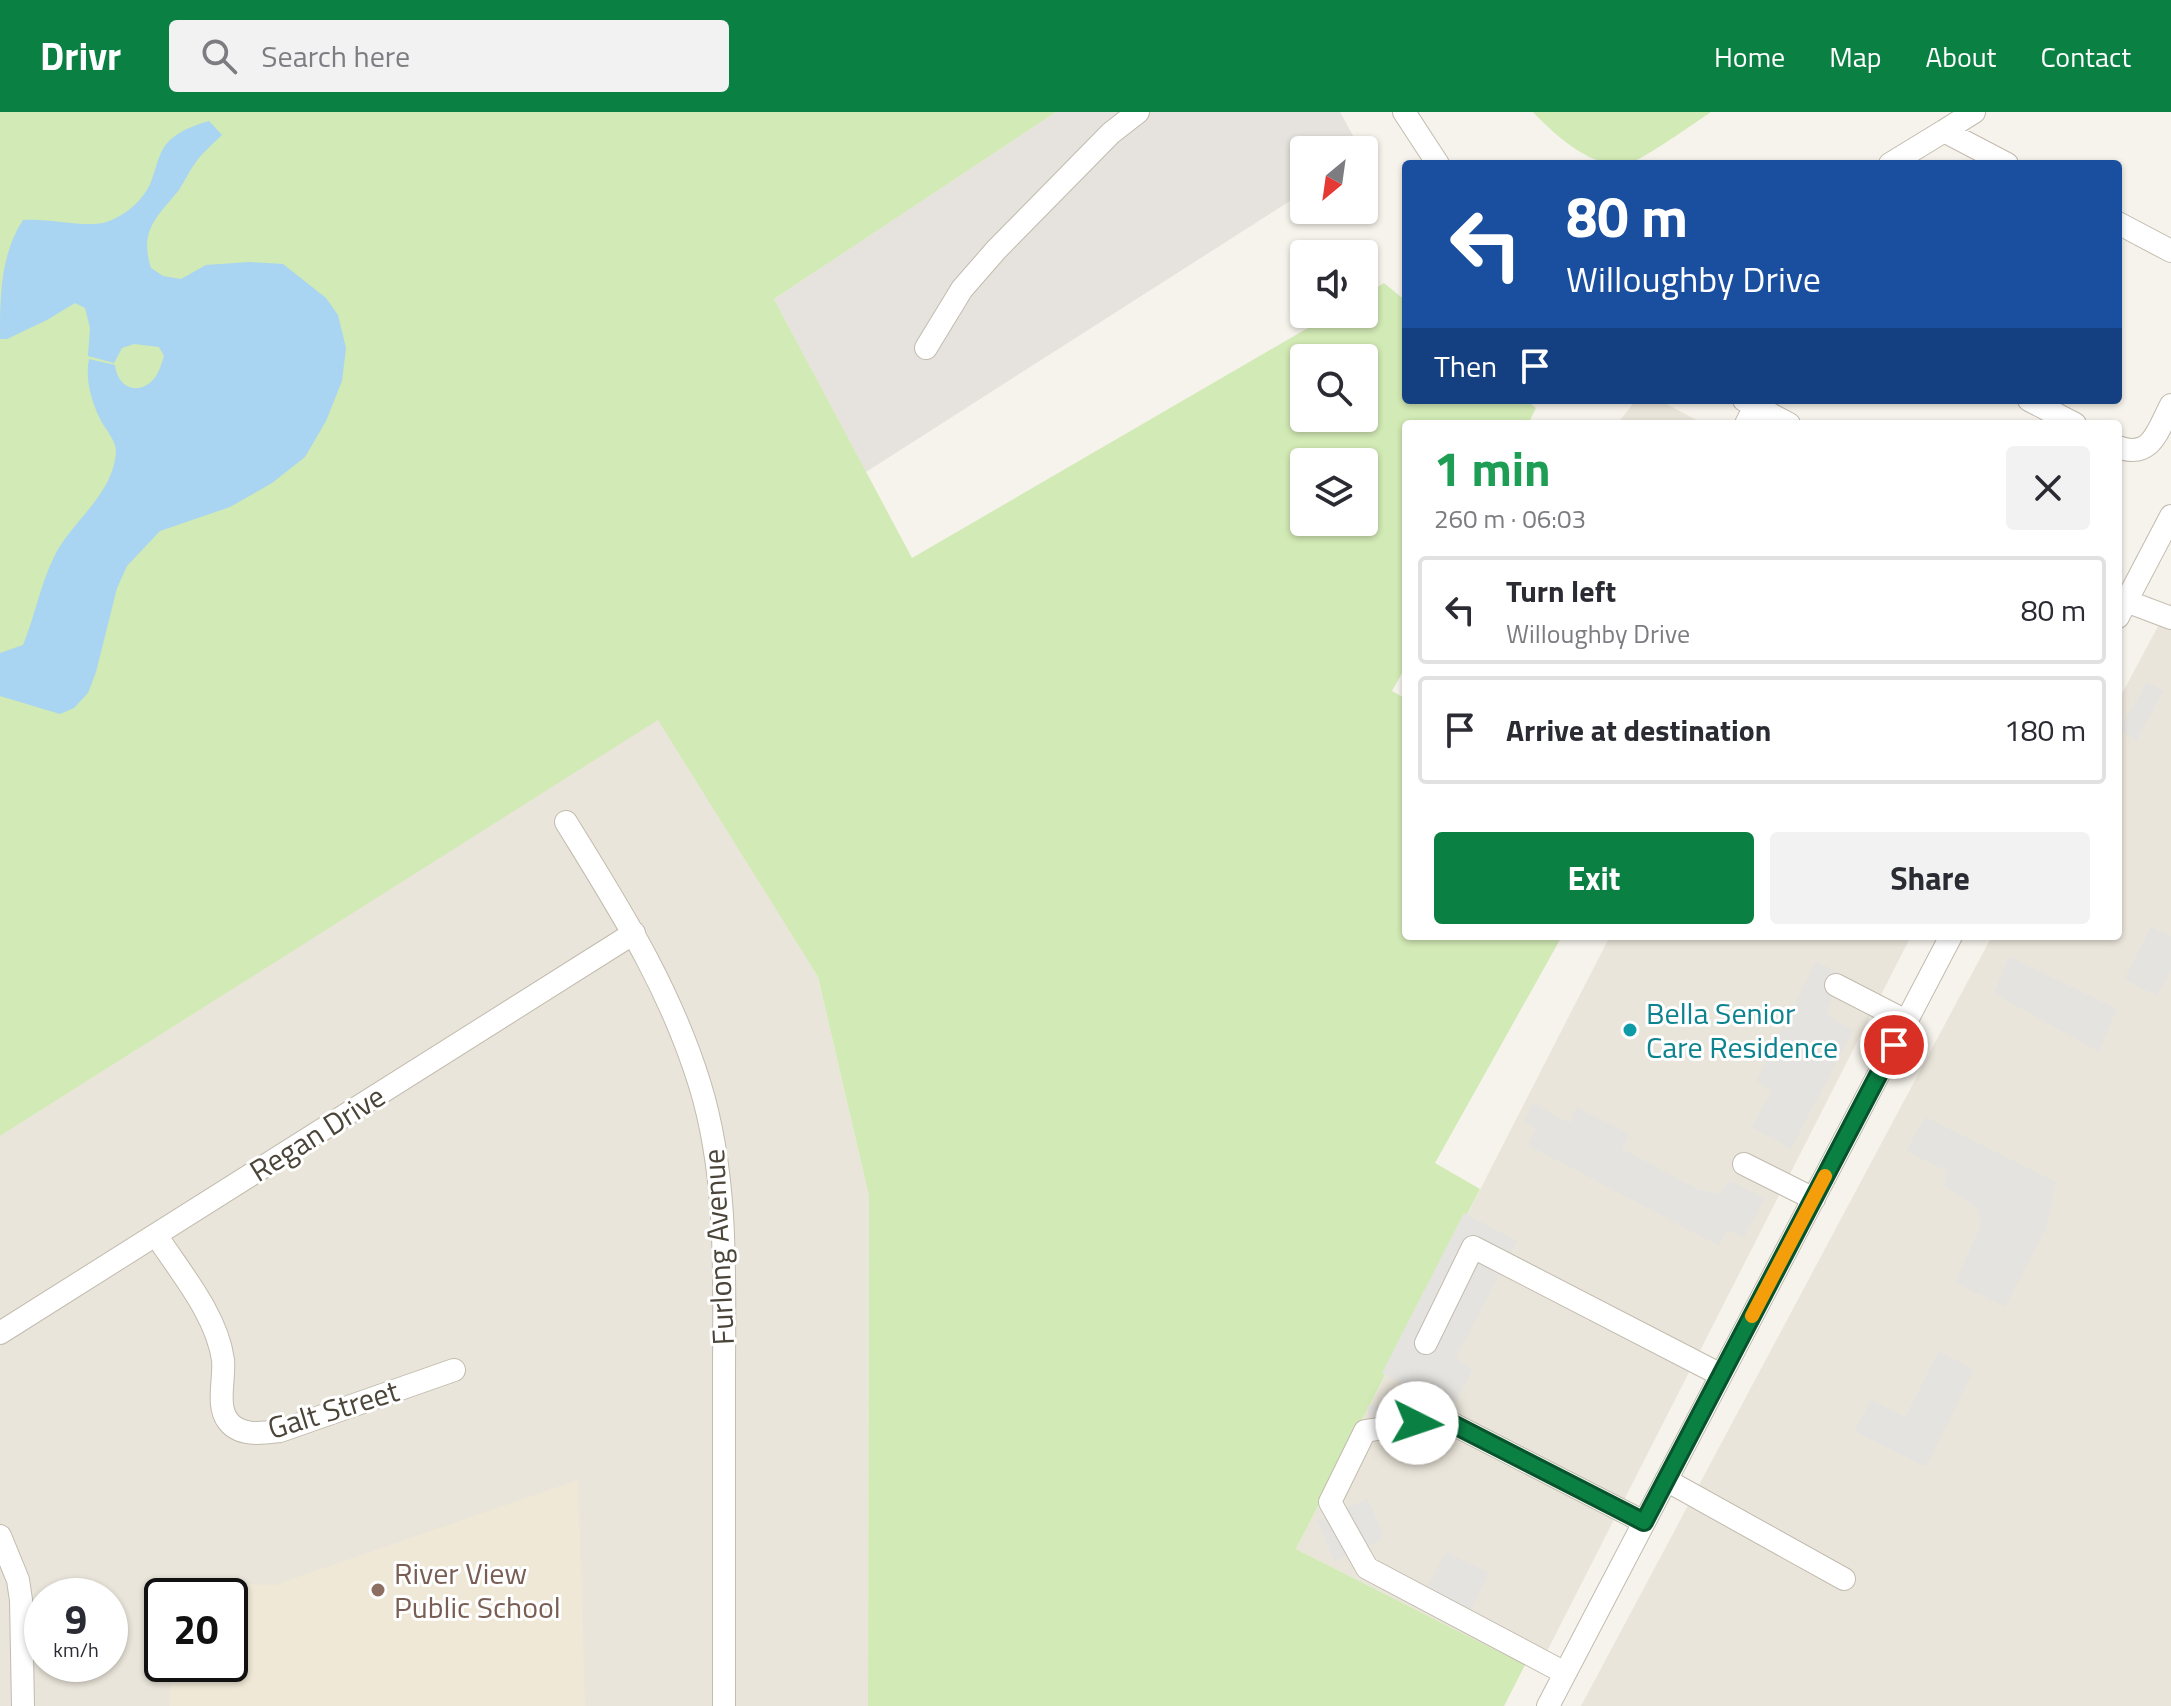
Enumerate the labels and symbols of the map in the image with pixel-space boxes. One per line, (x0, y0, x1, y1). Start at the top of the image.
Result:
north arrow (1290, 136, 1378, 224)
place label: Bella Senior Care Residence (1646, 990, 1838, 1070)
pin (1860, 1011, 1928, 1079)
marker: Bella Senior Care Residence (1621, 1021, 1639, 1039)
street label: Regan Drive (240, 1073, 394, 1193)
street label: Furlong Avenue (690, 1148, 746, 1346)
street label: Galt Street (262, 1367, 405, 1451)
position arrow (1375, 1381, 1459, 1465)
place label: River View Public School (394, 1550, 561, 1630)
speed limit sign: 20 (144, 1578, 248, 1682)
marker: River View Public School (369, 1581, 387, 1599)

